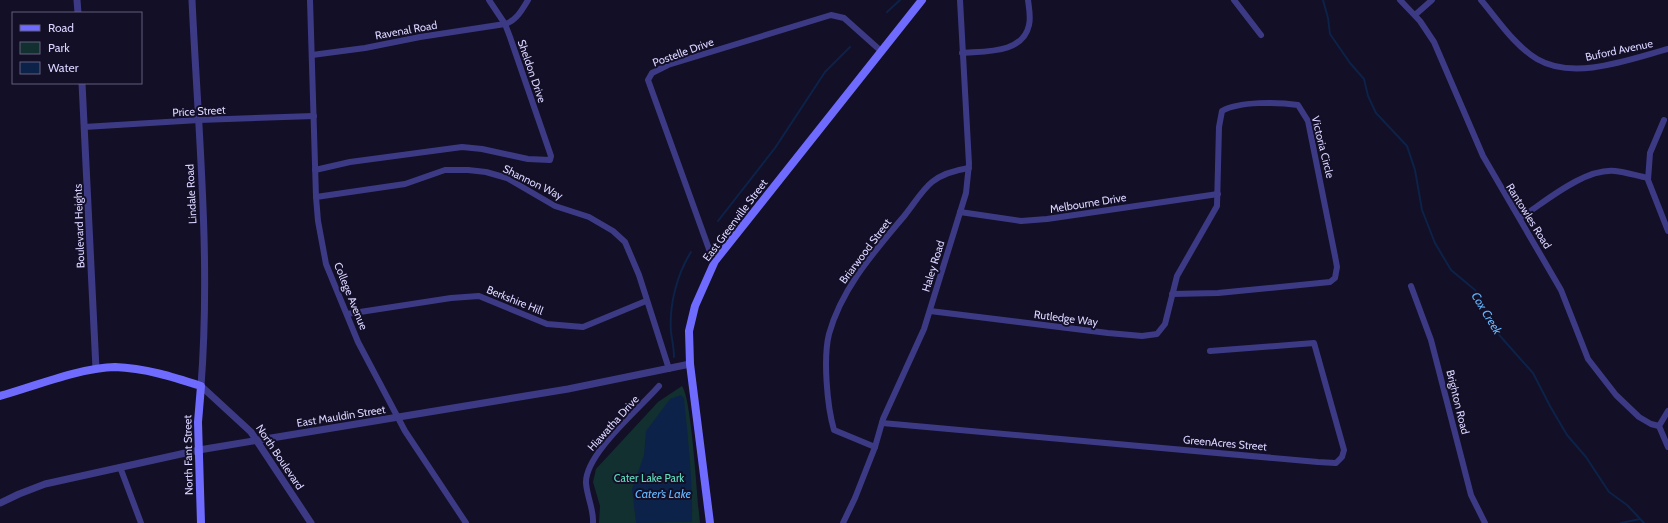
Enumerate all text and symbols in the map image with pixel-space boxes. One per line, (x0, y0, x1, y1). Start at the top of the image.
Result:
legend (12, 12, 142, 84)
street label: Ravenal Road (374, 18, 438, 42)
text: Road (48, 20, 74, 35)
street label: Postelle Drive (651, 34, 716, 70)
street label: Buford Avenue (1584, 36, 1654, 64)
street label: Sheldon Drive (515, 38, 549, 105)
text: Park (48, 40, 70, 55)
text: Water (48, 60, 79, 75)
street label: Price Street (172, 103, 226, 119)
street label: Victoria Circle (1308, 114, 1338, 180)
street label: Shannon Way (501, 161, 566, 203)
street label: Lindale Road (182, 164, 200, 224)
street label: East Greenville Street (700, 176, 771, 264)
street label: Rantowles Road (1503, 181, 1555, 251)
street label: Boulevard Heights (71, 183, 87, 268)
street label: Melbourne Drive (1049, 190, 1128, 216)
street label: Briarwood Street (836, 215, 894, 286)
street label: Haley Road (919, 239, 947, 293)
street label: College Avenue (331, 260, 371, 332)
street label: Berkshire Hill (485, 282, 546, 318)
water label: Cox Creek (1469, 289, 1506, 338)
street label: Rutledge Way (1033, 307, 1099, 329)
street label: Brighton Road (1443, 368, 1473, 436)
street label: Hiawatha Drive (584, 392, 642, 454)
street label: East Mauldin Street (296, 402, 387, 430)
street label: North Fant Street (180, 415, 196, 495)
street label: North Boulevard (253, 422, 307, 492)
street label: GreenAcres Street (1183, 432, 1268, 454)
park label: Cater Lake Park (614, 471, 684, 485)
water label: Cater’s Lake (635, 486, 692, 501)

